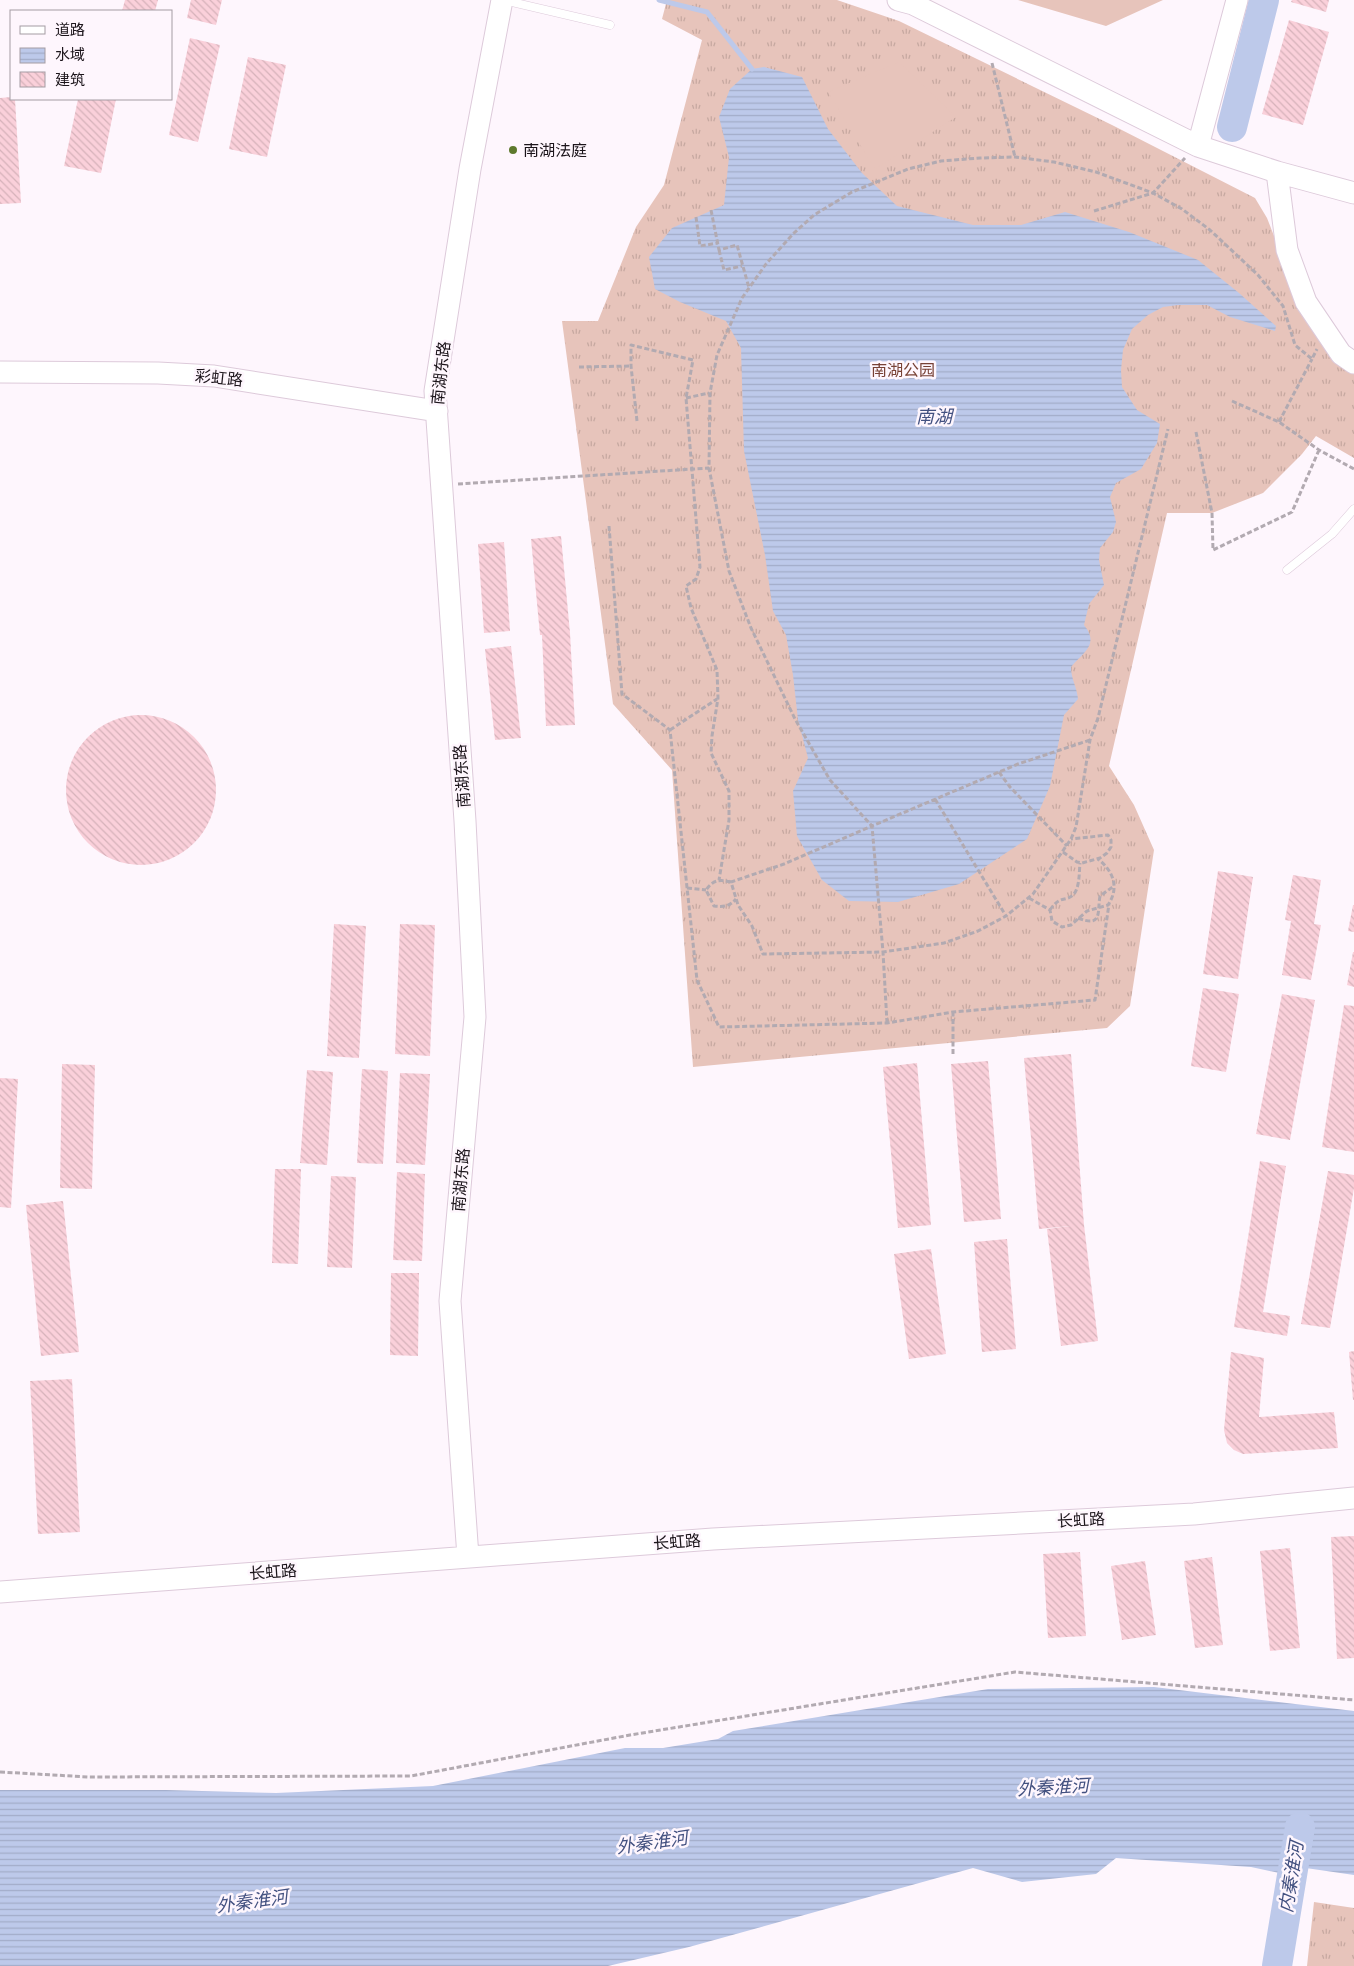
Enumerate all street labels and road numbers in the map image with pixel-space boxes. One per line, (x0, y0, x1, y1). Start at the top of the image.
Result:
street label: 南湖东路 (426, 340, 456, 406)
street label: 彩虹路 (194, 364, 244, 392)
street label: 南湖东路 (448, 743, 476, 809)
street label: 南湖东路 (447, 1147, 475, 1213)
street label: 长虹路 (1056, 1507, 1106, 1533)
street label: 长虹路 (652, 1529, 702, 1555)
street label: 长虹路 (248, 1559, 298, 1585)

